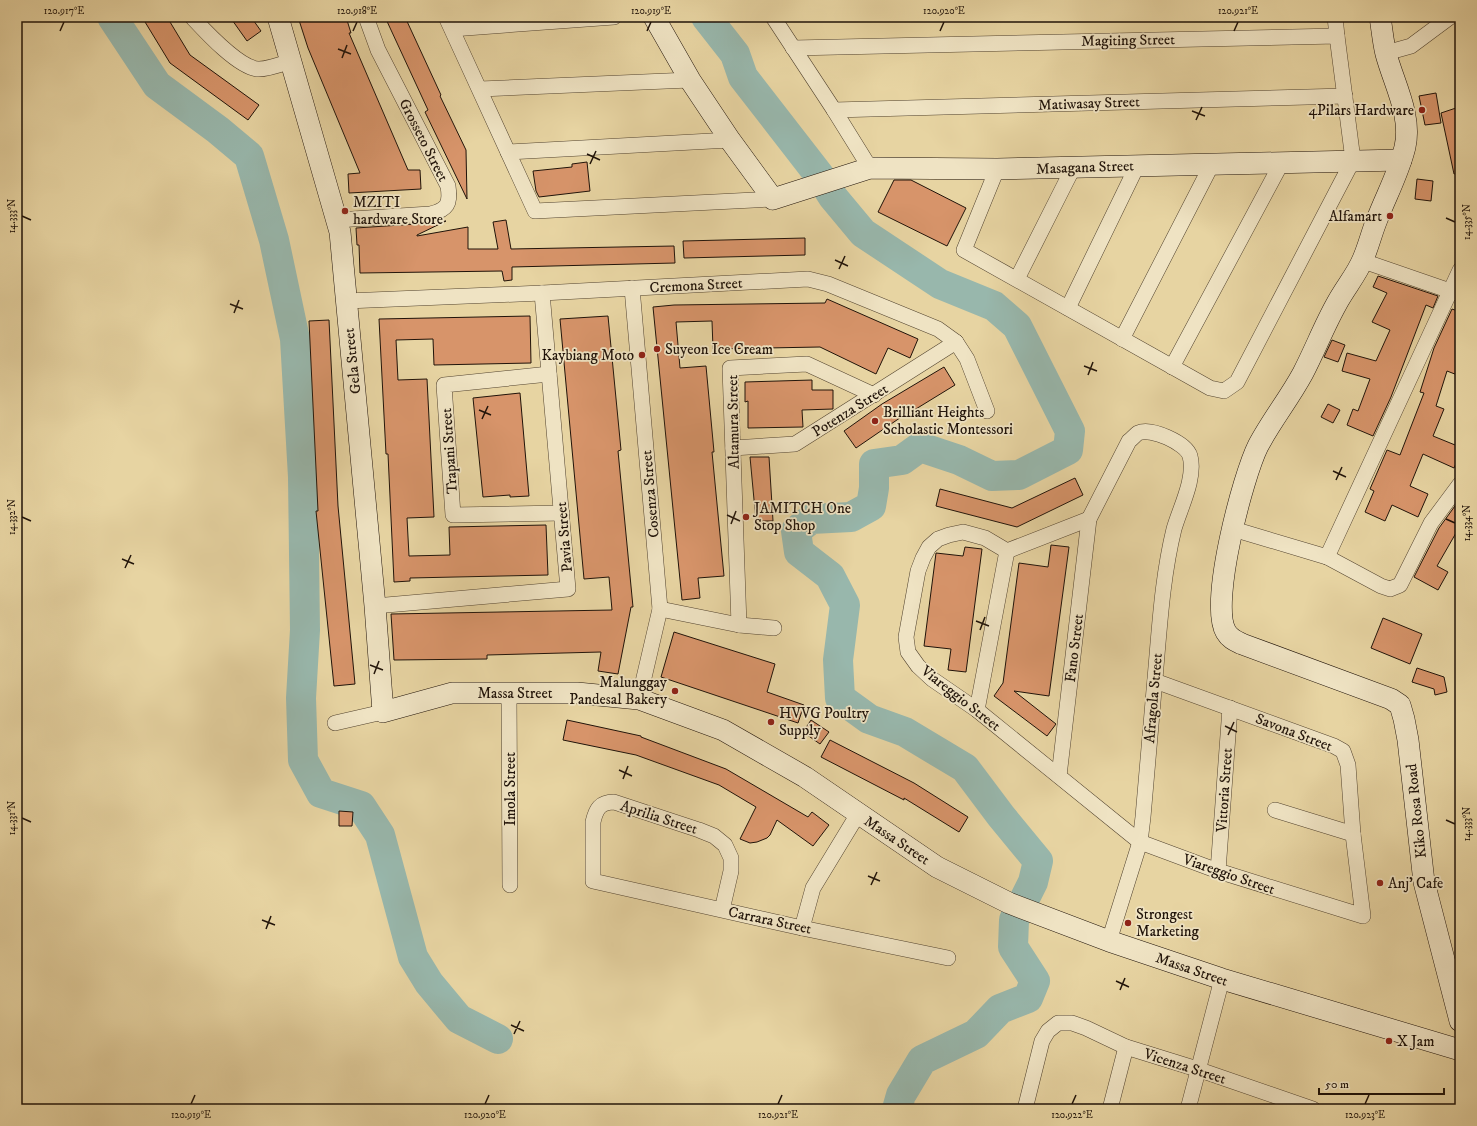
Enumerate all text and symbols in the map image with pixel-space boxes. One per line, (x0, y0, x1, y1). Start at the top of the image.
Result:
text: 120.917°E (44, 5, 84, 17)
text: 120.918°E (337, 5, 377, 17)
text: 120.919°E (631, 5, 671, 17)
text: 120.920°E (923, 5, 965, 17)
text: 120.921°E (1218, 5, 1258, 17)
street label: Magiting Street (1081, 30, 1175, 51)
street label: Matiwasay Street (1038, 92, 1140, 115)
street label: Grosseto Street (395, 96, 453, 185)
place label: 4Pilars Hardware (1308, 101, 1414, 120)
marker: 4Pilars Hardware (1417, 105, 1427, 115)
street label: Masagana Street (1036, 156, 1135, 179)
place label: MZITI hardware Store (353, 193, 443, 229)
text: 14.333°N (6, 199, 18, 233)
text: 14.335°N (1461, 204, 1473, 240)
marker: MZITI hardware Store (340, 206, 350, 216)
place label: Alfamart (1329, 207, 1382, 226)
marker: Alfamart (1385, 211, 1395, 221)
street label: Cremona Street (649, 274, 743, 297)
street label: Gela Street (340, 327, 365, 395)
place label: Suyeon Ice Cream (665, 340, 773, 359)
marker: Suyeon Ice Cream (652, 344, 662, 354)
place label: Kaybiang Moto (542, 346, 634, 365)
marker: Kaybiang Moto (637, 350, 647, 360)
street label: Altamura Street (723, 375, 744, 469)
street label: Potenza Street (809, 379, 892, 441)
place label: Brilliant Heights Scholastic Montessori (883, 403, 1013, 439)
street label: Trapani Street (437, 407, 462, 495)
marker: Brilliant Heights Scholastic Montessori (870, 416, 880, 426)
street label: Cosenza Street (637, 449, 664, 539)
text: 14.332°N (6, 499, 18, 535)
place label: JAMITCH One Stop Shop (752, 499, 851, 535)
street label: Pavia Street (552, 501, 577, 573)
text: 14.334°N (1461, 505, 1473, 541)
marker: JAMITCH One Stop Shop (741, 512, 751, 522)
street label: Fano Street (1061, 613, 1088, 683)
street label: Afragola Street (1140, 652, 1167, 744)
street label: Viareggio Street (916, 661, 1004, 736)
place label: Malunggay Pandesal Bakery (569, 673, 668, 709)
street label: Massa Street (477, 684, 553, 703)
marker: Malunggay Pandesal Bakery (670, 686, 680, 696)
place label: HVVG Poultry Supply (779, 704, 870, 740)
street label: Savona Street (1253, 709, 1335, 756)
marker: HVVG Poultry Supply (766, 717, 776, 727)
street label: Vittoria Street (1212, 747, 1237, 834)
street label: Imola Street (501, 752, 520, 826)
street label: Kiko Rosa Road (1402, 762, 1431, 859)
street label: Aprilia Street (618, 796, 700, 839)
text: 14.331°N (6, 801, 18, 835)
text: 14.333°N (1461, 807, 1473, 841)
street label: Massa Street (860, 812, 933, 869)
street label: Viareggio Street (1179, 850, 1277, 899)
place label: Anj' Cafe (1388, 874, 1443, 893)
marker: Anj' Cafe (1375, 878, 1385, 888)
street label: Carrara Street (727, 902, 813, 939)
place label: Strongest Marketing (1136, 905, 1200, 941)
marker: Strongest Marketing (1123, 918, 1133, 928)
street label: Massa Street (1153, 948, 1231, 991)
place label: X Jam (1397, 1032, 1434, 1051)
marker: X Jam (1384, 1036, 1394, 1046)
street label: Vicenza Street (1140, 1044, 1229, 1089)
scale bar (1319, 1070, 1444, 1096)
text: 50 m (1325, 1077, 1349, 1092)
text: 120.919°E (171, 1109, 211, 1121)
text: 120.920°E (464, 1109, 506, 1121)
text: 120.921°E (758, 1109, 798, 1121)
text: 120.922°E (1051, 1109, 1093, 1121)
text: 120.923°E (1345, 1109, 1385, 1121)

